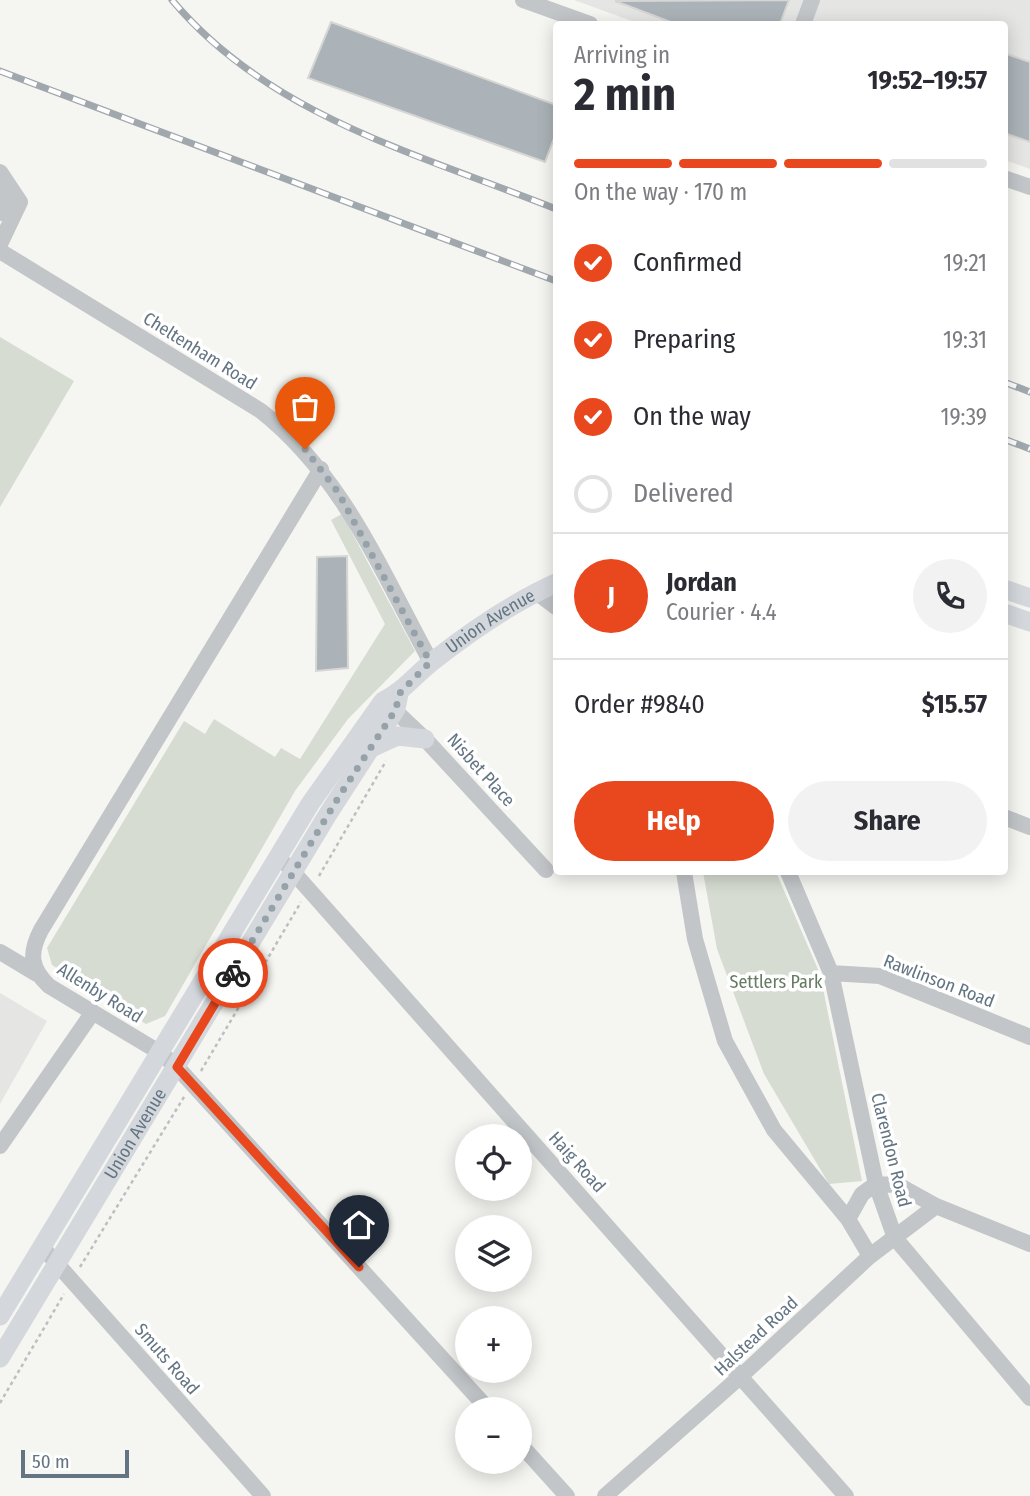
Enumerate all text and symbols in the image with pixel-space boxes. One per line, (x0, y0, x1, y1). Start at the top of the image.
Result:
text: Arriving in (574, 41, 670, 69)
text: 19:52–19:57 (868, 65, 987, 96)
text: 2 min (574, 67, 676, 122)
text: On the way · 170 m (574, 178, 747, 206)
icon: check (574, 244, 612, 282)
text: Confirmed (633, 247, 743, 278)
text: 19:21 (943, 249, 987, 277)
street label: Cheltenham Road (139, 307, 261, 395)
icon: check (574, 321, 612, 359)
text: Preparing (633, 324, 735, 355)
text: 19:31 (943, 326, 987, 354)
pin (275, 377, 335, 449)
icon: bag (286, 388, 324, 426)
icon: check (574, 398, 612, 436)
text: On the way (633, 401, 751, 432)
text: 19:39 (940, 403, 987, 431)
text: Delivered (633, 478, 734, 509)
button: phone (913, 559, 987, 633)
text: Jordan (666, 567, 737, 598)
text: J (607, 581, 615, 612)
street label: Union Avenue (441, 584, 539, 658)
text: Courier · 4.4 (666, 598, 777, 626)
text: Order #9840 (574, 689, 705, 720)
text: $15.57 (922, 689, 987, 720)
street label: Nisbet Place (442, 729, 520, 811)
button: Help (574, 781, 774, 861)
button: Share (788, 781, 987, 861)
courier (198, 938, 268, 1008)
street label: Rawlinson Road (880, 950, 998, 1012)
icon: bike (214, 954, 252, 992)
street label: Allenby Road (53, 958, 147, 1028)
park label: Settlers Park (730, 971, 823, 993)
street label: Union Avenue (100, 1084, 171, 1183)
street label: Clarendon Road (866, 1091, 916, 1209)
map controls (455, 1124, 532, 1474)
button: locate (455, 1124, 532, 1201)
street label: Haig Road (544, 1127, 610, 1197)
pin (329, 1195, 389, 1267)
icon: home (340, 1206, 378, 1244)
button: layers (455, 1215, 532, 1292)
street label: Halstead Road (710, 1292, 802, 1380)
button: + (455, 1306, 532, 1383)
street label: Smuts Road (130, 1319, 204, 1399)
button: − (455, 1397, 532, 1474)
scale bar (21, 1447, 130, 1479)
text: 50 m (32, 1450, 70, 1473)

